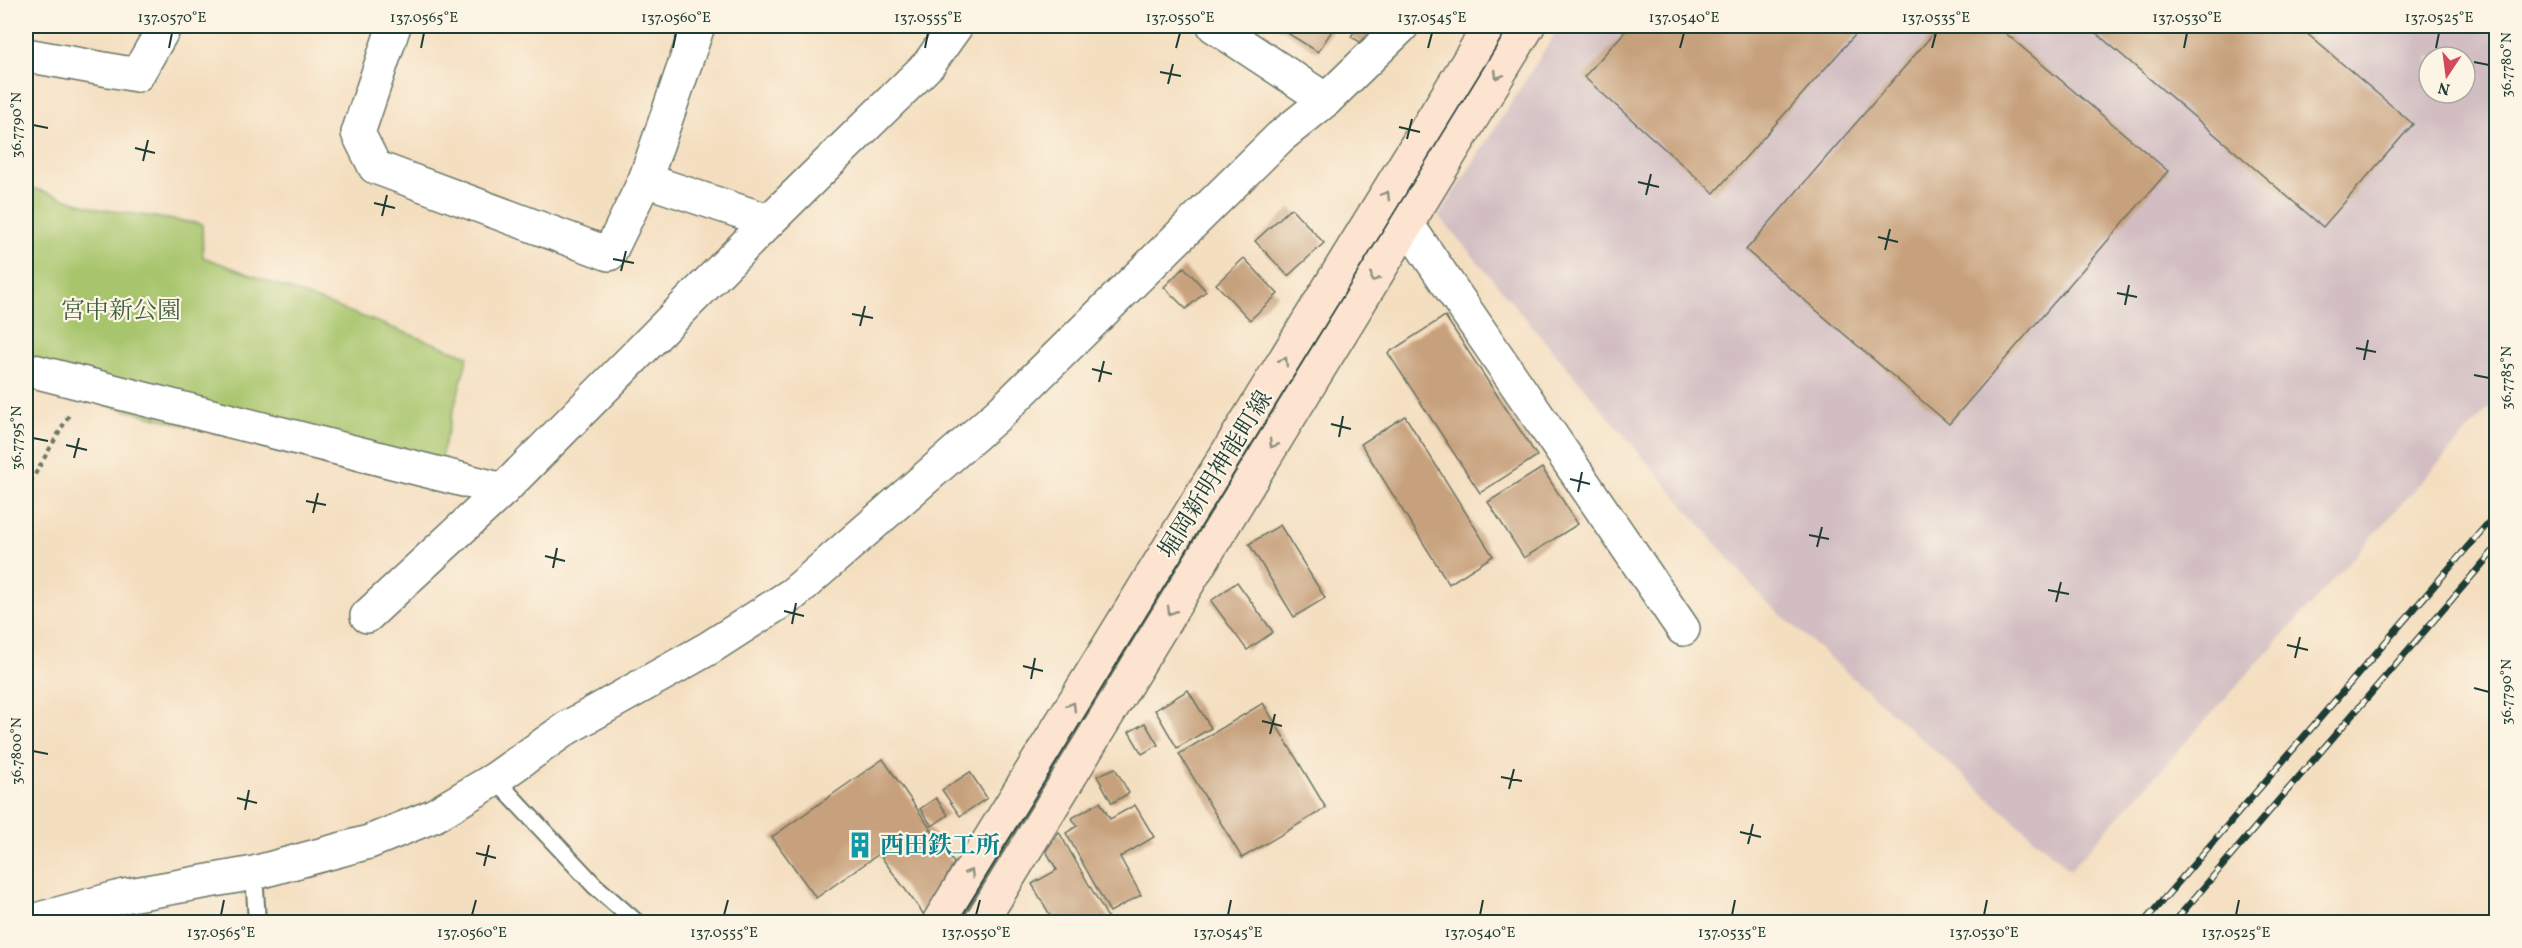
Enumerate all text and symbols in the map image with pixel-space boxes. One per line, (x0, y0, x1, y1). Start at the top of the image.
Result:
text: 137.0570°E (138, 8, 206, 29)
text: 137.0565°E (390, 8, 458, 29)
text: 137.0560°E (641, 8, 711, 29)
text: 137.0555°E (894, 8, 962, 29)
text: 137.0550°E (1145, 8, 1215, 29)
text: 137.0545°E (1397, 8, 1467, 29)
text: 137.0540°E (1649, 8, 1719, 29)
text: 137.0535°E (1902, 8, 1970, 29)
text: 137.0530°E (2152, 8, 2222, 29)
text: 137.0525°E (2405, 8, 2473, 29)
text: 36.7780°N (2497, 32, 2518, 98)
north arrow (2417, 45, 2477, 105)
one-way arrow (1494, 69, 1505, 80)
text: N (2436, 76, 2452, 100)
text: 36.7790°N (7, 92, 28, 158)
one-way arrow (1378, 191, 1390, 201)
one-way arrow (1370, 272, 1382, 282)
park label: 宮中新公園 (61, 295, 181, 329)
text: 36.7785°N (2497, 346, 2518, 410)
one-way arrow (1276, 357, 1288, 367)
street label: 堀岡新明神能町線 (1151, 385, 1282, 565)
text: 36.7795°N (7, 406, 28, 470)
one-way arrow (1268, 438, 1280, 448)
one-way arrow (1167, 605, 1179, 615)
text: 36.7790°N (2497, 659, 2518, 725)
one-way arrow (1064, 702, 1076, 712)
text: 36.7800°N (7, 717, 28, 785)
building icon: 西田鉄工所 (845, 830, 875, 860)
place label: 西田鉄工所 (880, 830, 1000, 864)
one-way arrow (962, 869, 974, 879)
text: 137.0565°E (187, 923, 255, 944)
text: 137.0560°E (437, 923, 507, 944)
text: 137.0555°E (690, 923, 758, 944)
text: 137.0550°E (941, 923, 1011, 944)
text: 137.0545°E (1193, 923, 1263, 944)
text: 137.0540°E (1445, 923, 1515, 944)
text: 137.0535°E (1698, 923, 1766, 944)
text: 137.0530°E (1949, 923, 2019, 944)
text: 137.0525°E (2202, 923, 2270, 944)

